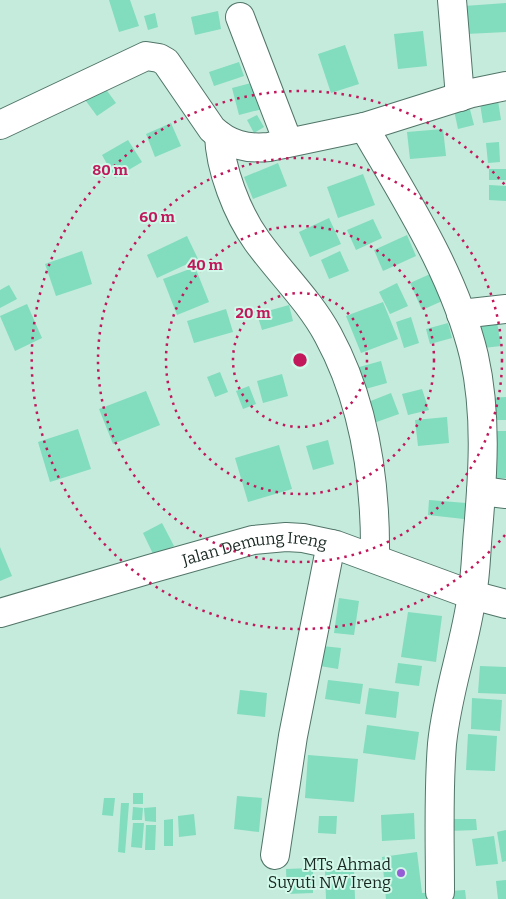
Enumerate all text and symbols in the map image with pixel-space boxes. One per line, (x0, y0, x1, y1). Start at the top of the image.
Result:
text: 80 m (92, 161, 128, 179)
text: 60 m (139, 208, 175, 226)
text: 40 m (187, 256, 224, 274)
text: 20 m (236, 304, 271, 322)
centre of rings (291, 351, 309, 369)
street label: Jalan Demung Ireng (179, 528, 329, 570)
place label: MTs Ahmad Suyuti NW Ireng (268, 855, 392, 892)
marker: MTs Ahmad Suyuti NW Ireng (395, 867, 407, 879)

